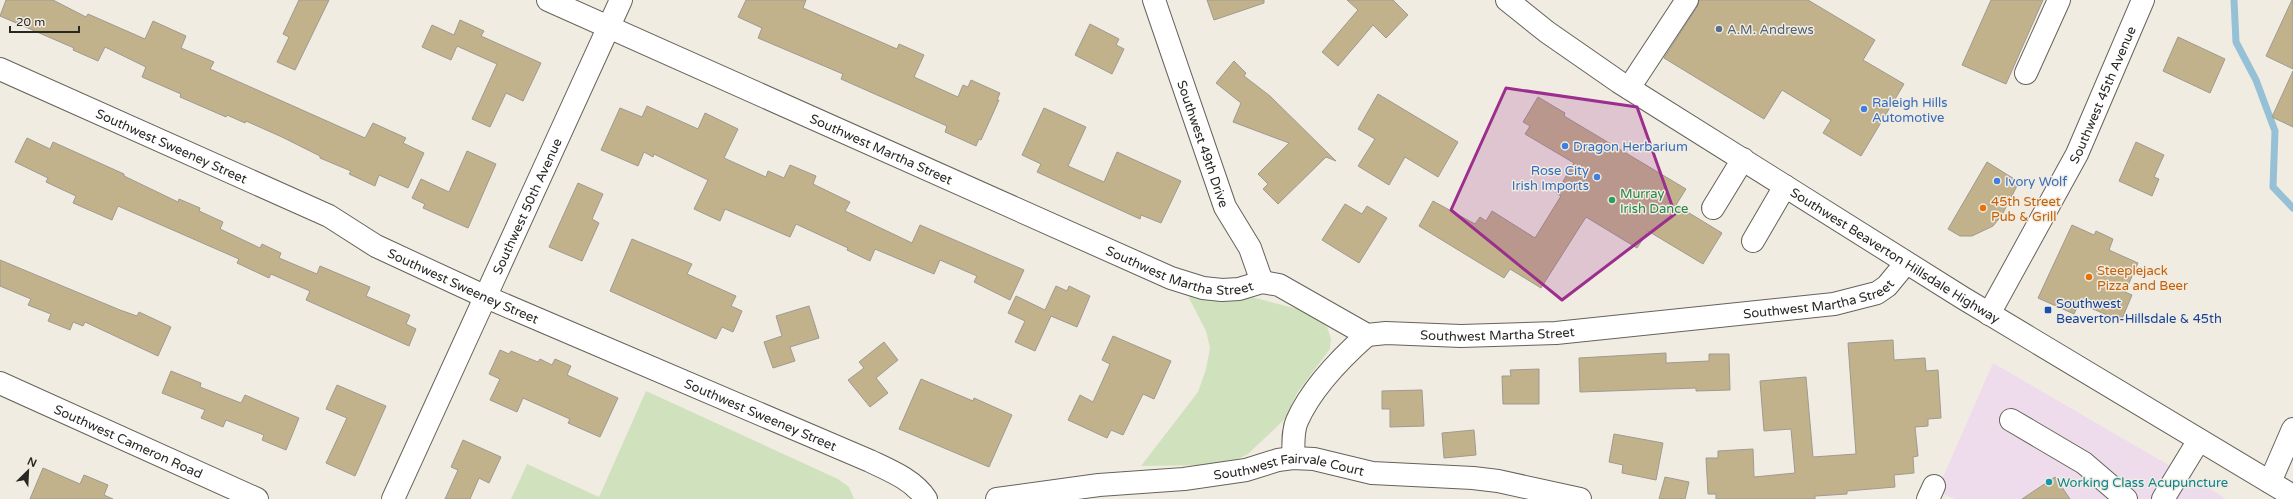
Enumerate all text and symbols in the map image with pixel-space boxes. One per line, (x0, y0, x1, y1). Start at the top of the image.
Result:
scale bar (10, 8, 79, 34)
text: 20 m (16, 15, 45, 29)
place label: A.M. Andrews (1727, 22, 1814, 38)
marker: A.M. Andrews (1714, 24, 1724, 34)
street label: Southwest 45th Avenue (2066, 24, 2140, 167)
street label: Southwest 49th Drive (1173, 78, 1232, 210)
place label: Raleigh Hills Automotive (1872, 95, 1948, 126)
marker: Raleigh Hills Automotive (1859, 104, 1869, 114)
street label: Southwest Sweeney Street (93, 106, 249, 187)
street label: Southwest Martha Street (807, 111, 955, 188)
street label: Southwest 50th Avenue (490, 136, 566, 277)
place label: Dragon Herbarium (1573, 139, 1688, 155)
marker: Dragon Herbarium (1560, 141, 1570, 151)
place label: Rose City Irish Imports (1512, 163, 1589, 194)
marker: Rose City Irish Imports (1592, 172, 1602, 182)
place label: Ivory Wolf (2005, 174, 2067, 190)
marker: Ivory Wolf (1992, 176, 2002, 186)
street label: Southwest Beaverton Hillsdale Highway (1787, 185, 2003, 327)
place label: Murray Irish Dance (1620, 186, 1688, 217)
place label: 45th Street Pub & Grill (1991, 194, 2061, 225)
marker: Murray Irish Dance (1607, 195, 1617, 205)
marker: 45th Street Pub & Grill (1978, 203, 1988, 213)
street label: Southwest Martha Street (1103, 243, 1255, 299)
street label: Southwest Sweeney Street (385, 245, 541, 328)
place label: Steeplejack Pizza and Beer (2097, 263, 2188, 294)
marker: Steeplejack Pizza and Beer (2084, 272, 2094, 282)
street label: Southwest Martha Street (1742, 277, 1898, 322)
place label: Southwest Beaverton-Hillsdale & 45th (2056, 296, 2222, 327)
marker: Southwest Beaverton-Hillsdale & 45th (2043, 305, 2053, 315)
street label: Southwest Martha Street (1420, 324, 1575, 345)
street label: Southwest Sweeney Street (682, 376, 839, 455)
street label: Southwest Cameron Road (51, 401, 205, 482)
north arrow (8, 451, 48, 491)
street label: Southwest Fairvale Court (1213, 451, 1366, 484)
text: N (25, 455, 39, 470)
place label: Working Class Acupuncture (2057, 475, 2228, 491)
marker: Working Class Acupuncture (2044, 477, 2054, 487)

